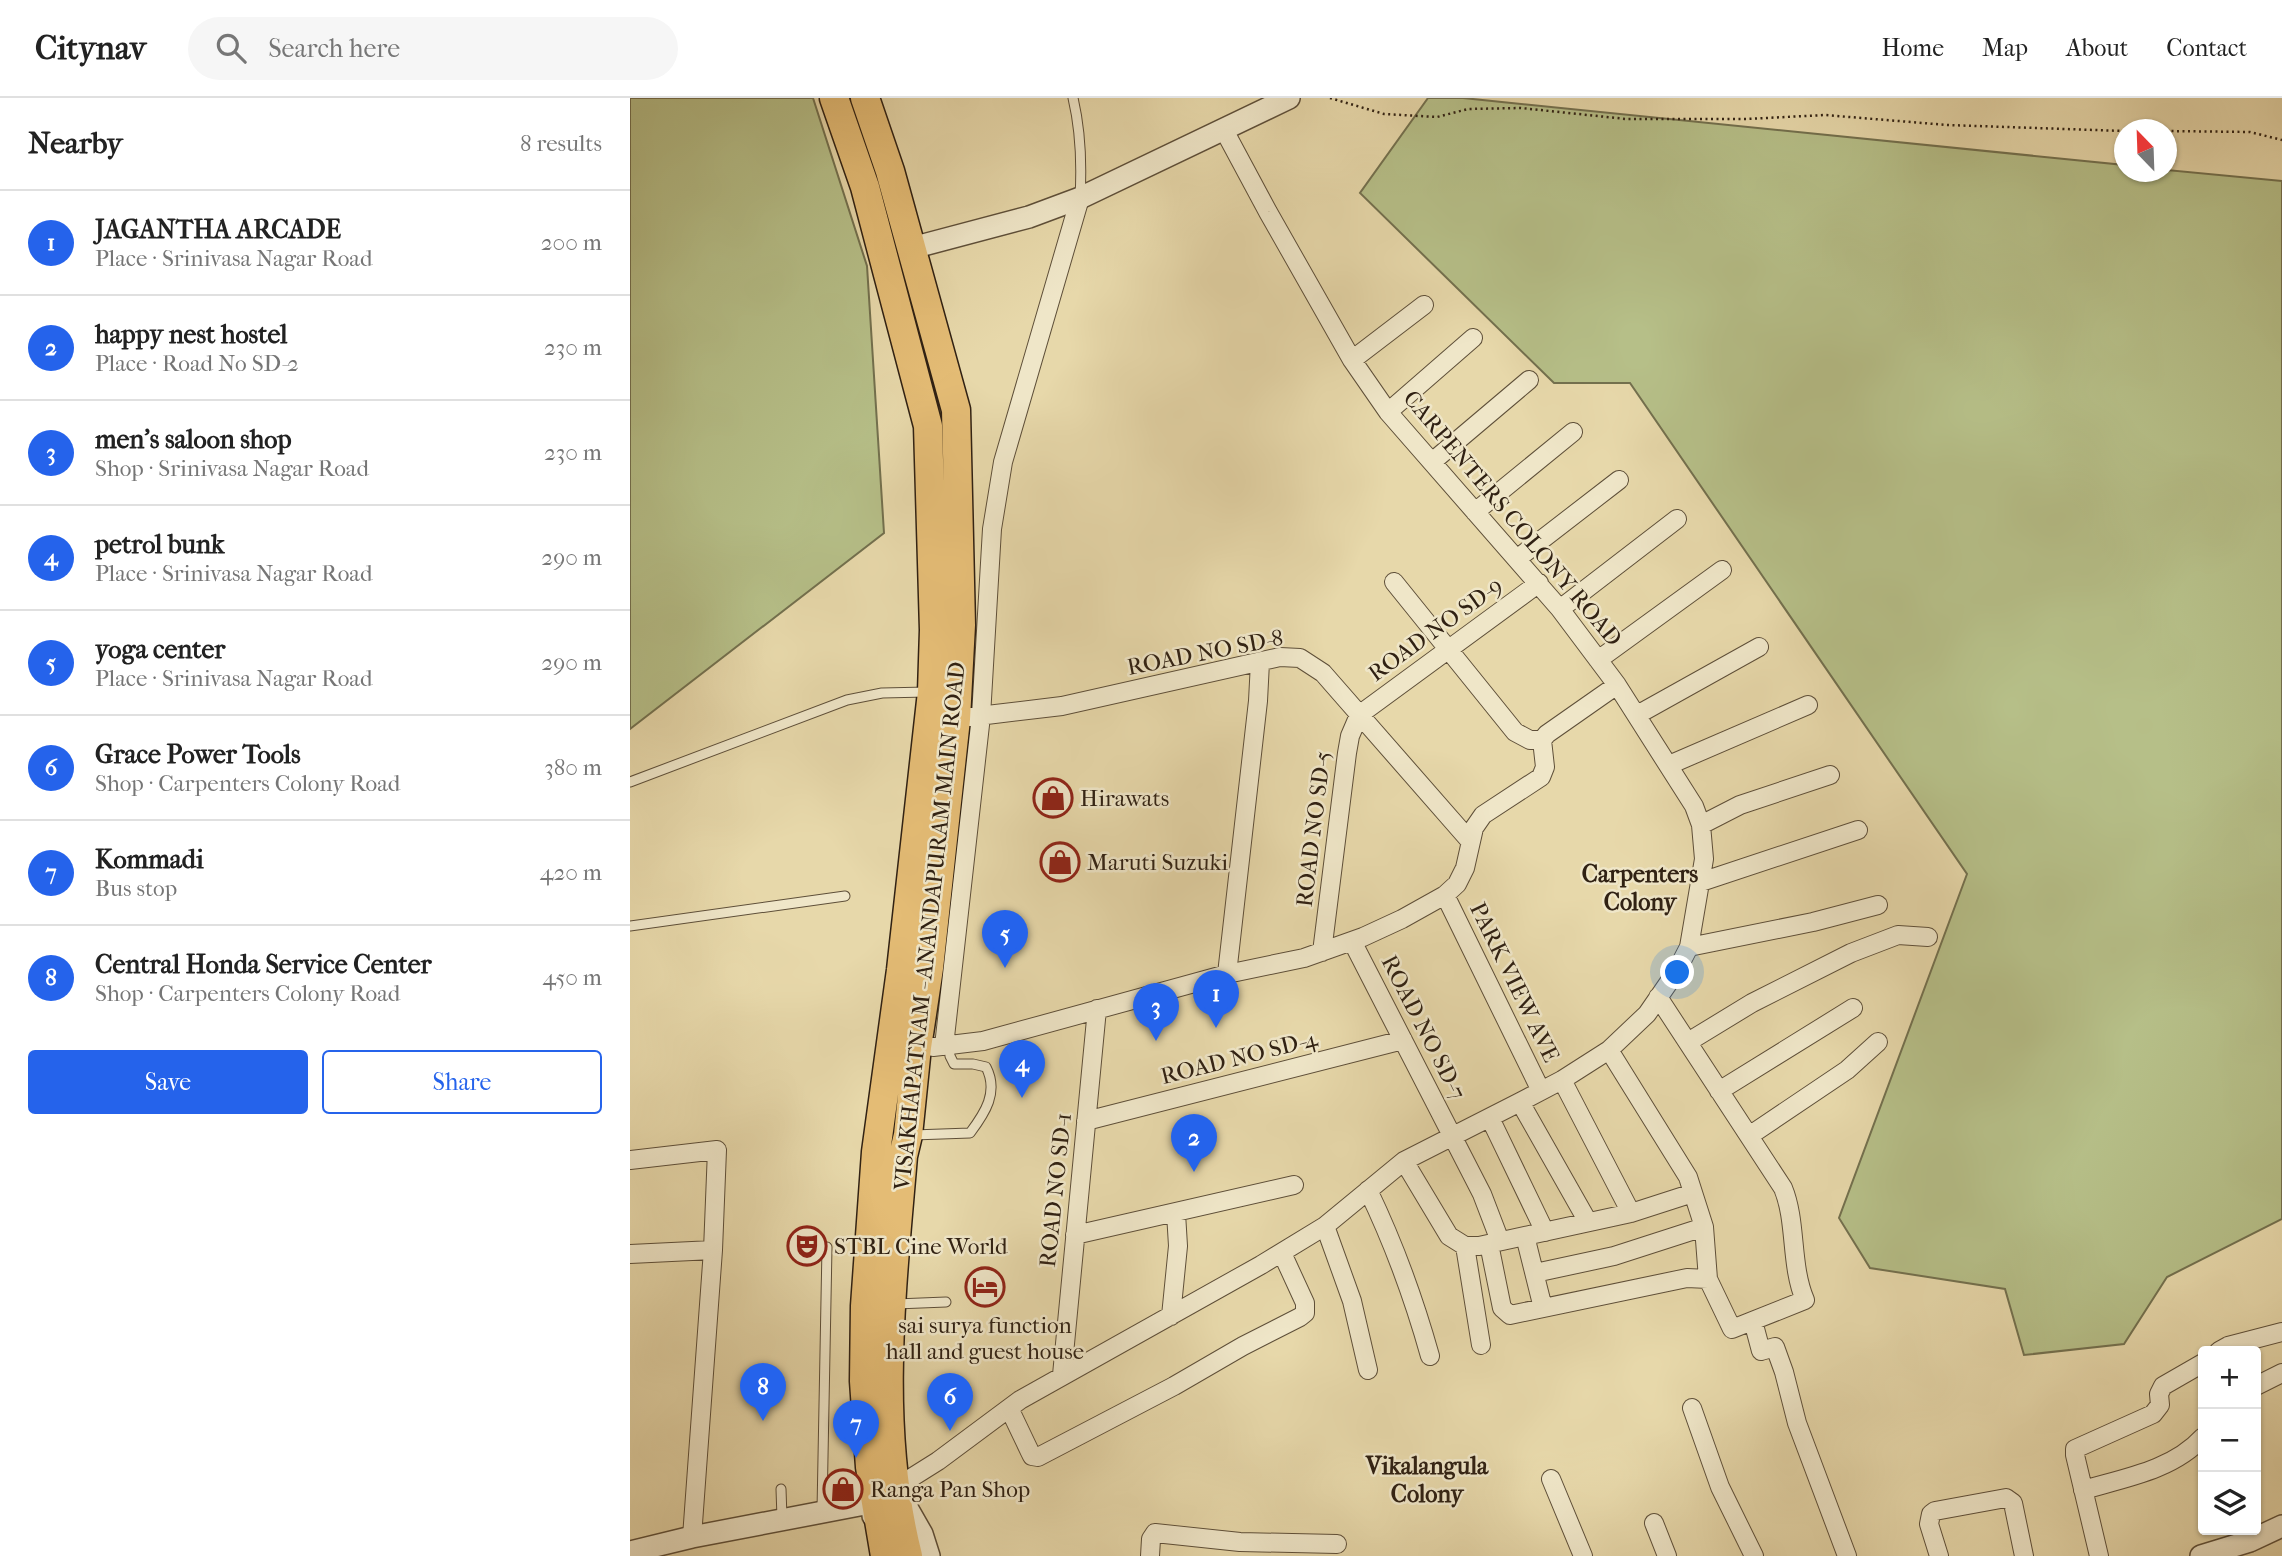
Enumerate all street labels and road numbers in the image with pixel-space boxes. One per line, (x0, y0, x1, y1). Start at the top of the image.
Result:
street label: CARPENTERS COLONY ROAD (1398, 385, 1627, 652)
street label: ROAD NO SD-9 (1363, 572, 1508, 687)
street label: ROAD NO SD-8 (1125, 624, 1285, 681)
street label: VISAKHAPATNAM - ANANDAPURAM MAIN ROAD (888, 660, 971, 1193)
street label: ROAD NO SD-5 (1291, 750, 1336, 909)
street label: PARK VIEW AVE (1464, 898, 1565, 1066)
street label: ROAD NO SD-7 (1376, 951, 1471, 1104)
street label: ROAD NO SD-4 (1158, 1025, 1322, 1090)
street label: ROAD NO SD-1 (1034, 1111, 1077, 1269)

